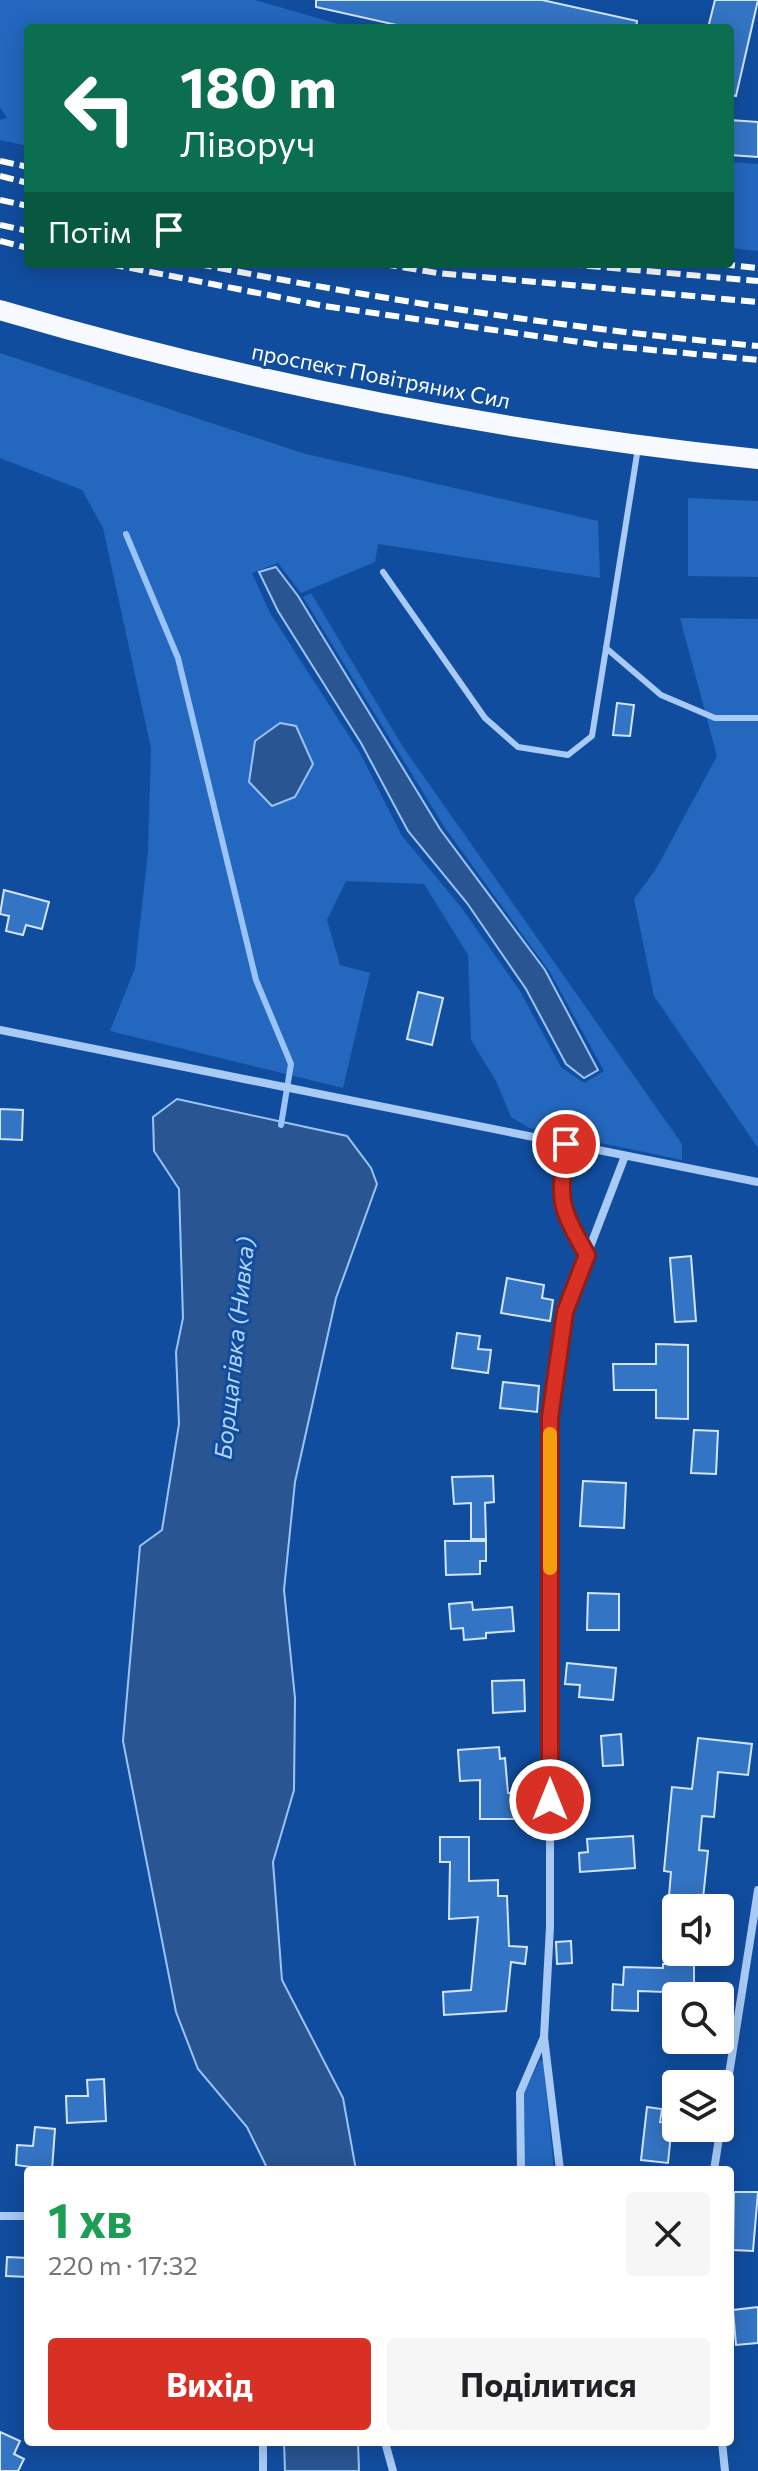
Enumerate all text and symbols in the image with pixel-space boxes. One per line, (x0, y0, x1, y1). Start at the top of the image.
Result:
text: 180 m (180, 51, 337, 120)
icon: left (48, 56, 152, 160)
text: Ліворуч (180, 120, 315, 164)
icon: arrive (147, 208, 191, 252)
text: Потім (48, 212, 131, 249)
street label: проспект Повітряних Сил (249, 337, 513, 414)
pin (532, 1110, 600, 1178)
icon: arrive (544, 1122, 588, 1166)
water label: Борщагівка (Нивка) (207, 1235, 260, 1461)
position arrow (508, 1758, 592, 1842)
map controls (662, 1894, 734, 2142)
button: sound (662, 1894, 734, 1966)
button: search (662, 1982, 734, 2054)
button: layers (662, 2070, 734, 2142)
text: 1 хв (48, 2189, 132, 2248)
button: close (626, 2192, 710, 2276)
text: 220 m · 17:32 (48, 2249, 198, 2280)
button: Вихід (48, 2338, 371, 2430)
button: Поділитися (387, 2338, 710, 2430)

